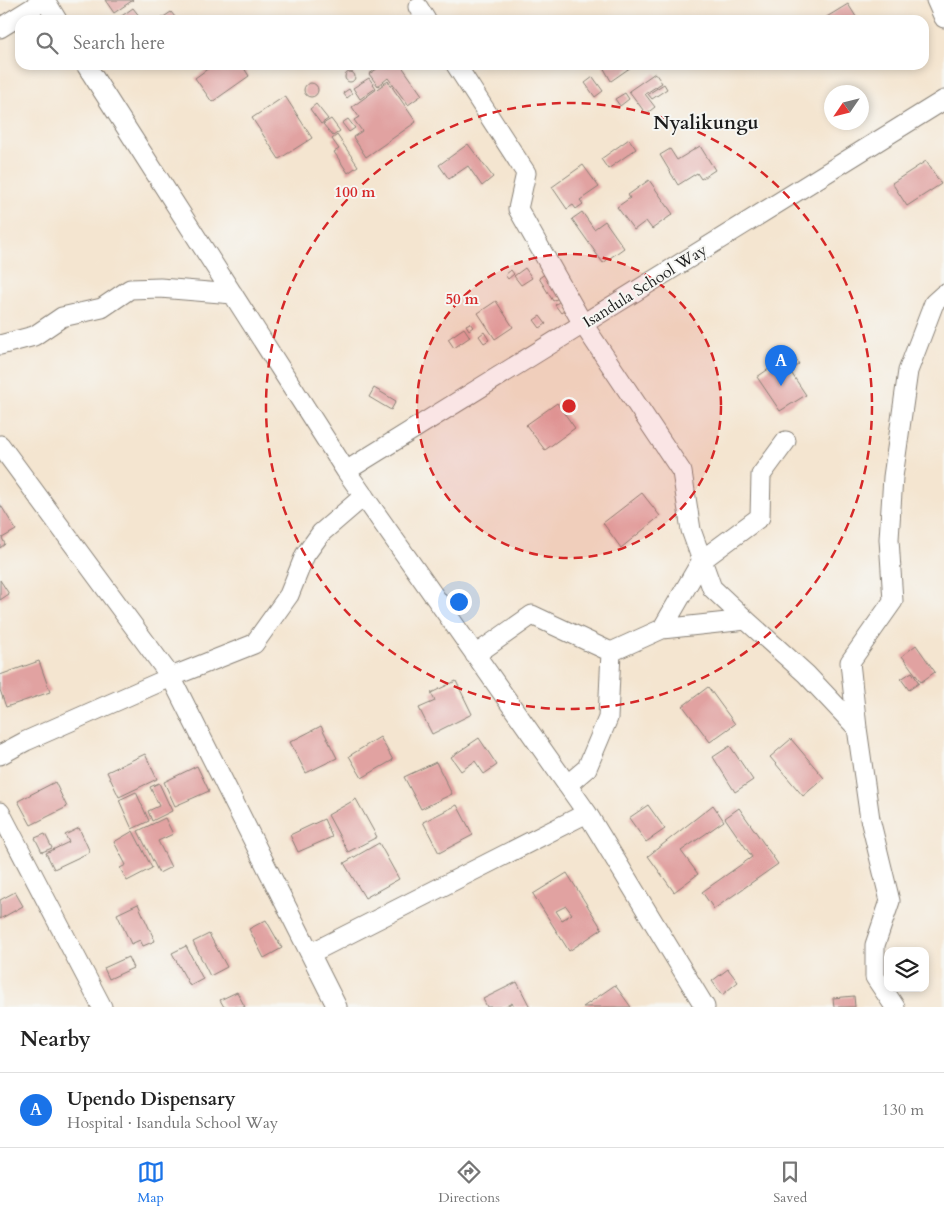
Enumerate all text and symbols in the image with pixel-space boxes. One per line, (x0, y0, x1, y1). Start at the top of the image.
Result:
search box (15, 15, 929, 70)
icon: search (33, 29, 61, 57)
text: Search here (73, 30, 165, 56)
north arrow (824, 85, 869, 130)
district label: Nyalikungu (653, 110, 759, 136)
text: 100 m (335, 182, 376, 202)
street label: Isandula School Way (579, 239, 712, 333)
text: 50 m (445, 289, 479, 309)
pin: A (765, 345, 797, 386)
centre of rings (560, 397, 578, 415)
your location (446, 589, 472, 615)
map controls (884, 947, 929, 992)
button: layers (884, 947, 929, 992)
text: Nearby (20, 1025, 91, 1054)
text: Upendo Dispensary (67, 1086, 236, 1112)
text: A (30, 1099, 42, 1121)
text: 130 m (882, 1099, 924, 1121)
text: Hospital · Isandula School Way (67, 1112, 278, 1134)
tab: Map (137, 1158, 165, 1207)
tab: Directions (438, 1158, 500, 1207)
tab: Saved (773, 1158, 807, 1207)

